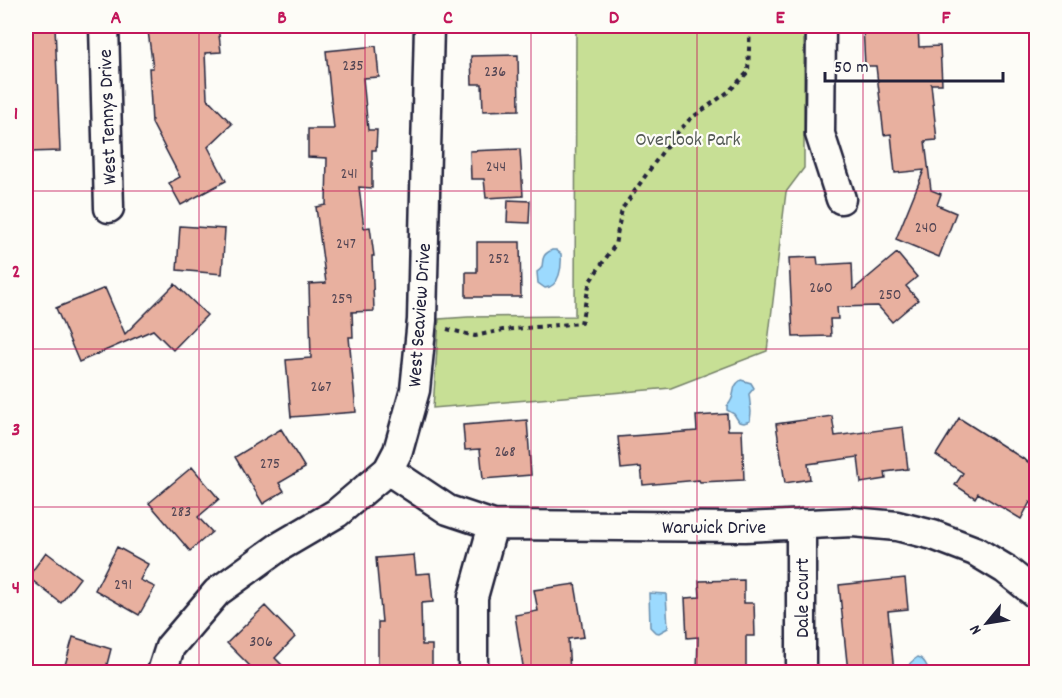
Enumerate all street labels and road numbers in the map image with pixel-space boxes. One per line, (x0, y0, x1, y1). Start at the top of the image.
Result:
street label: West Tennys Drive (93, 48, 125, 185)
street label: West Seaview Drive (402, 242, 440, 388)
street label: Warwick Drive (662, 515, 766, 543)
street label: Dale Court (790, 558, 818, 638)

